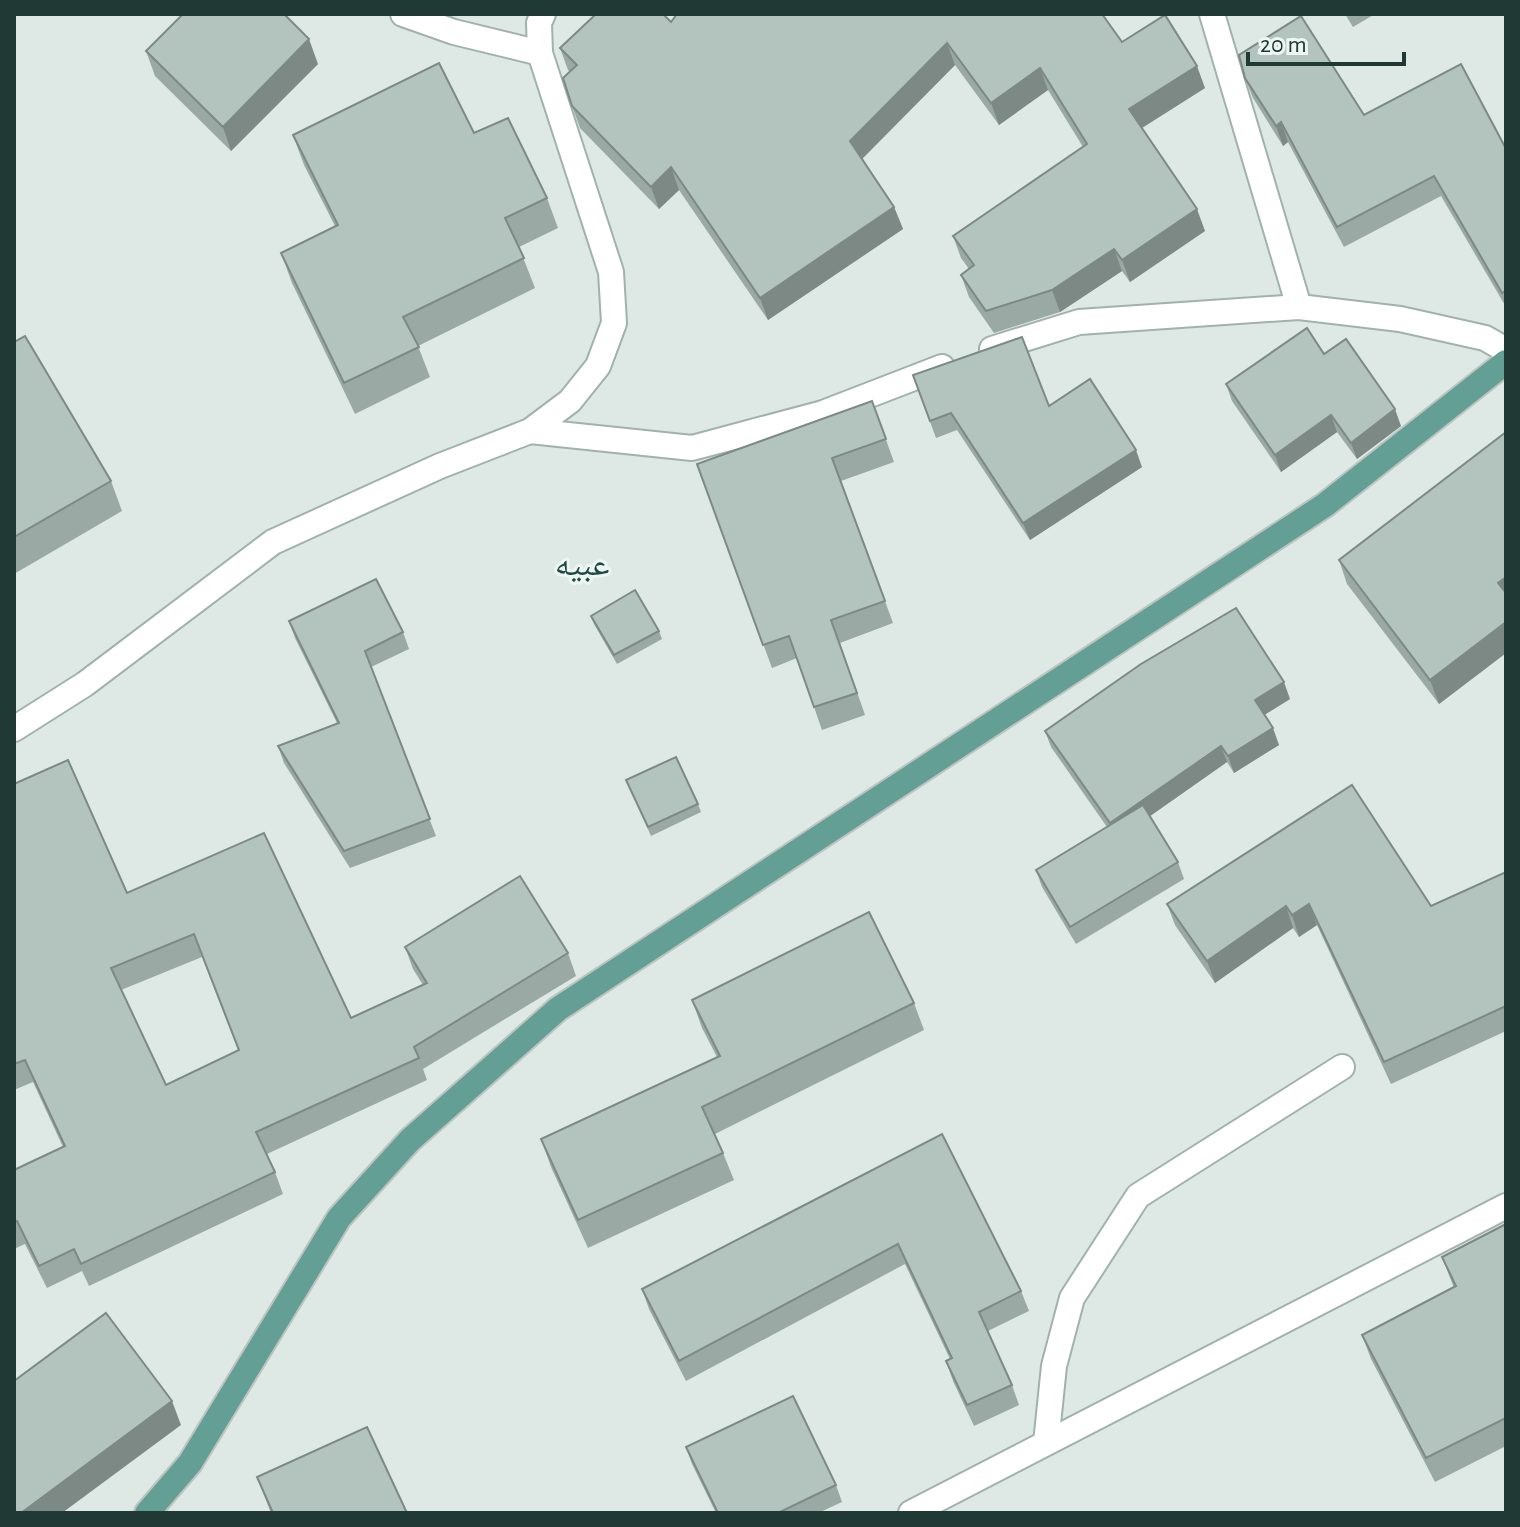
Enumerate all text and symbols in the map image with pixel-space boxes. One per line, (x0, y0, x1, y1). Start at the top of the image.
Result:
scale bar (1248, 16, 1404, 66)
text: 20 m (1260, 33, 1307, 57)
district label: عبيه (555, 548, 609, 583)

